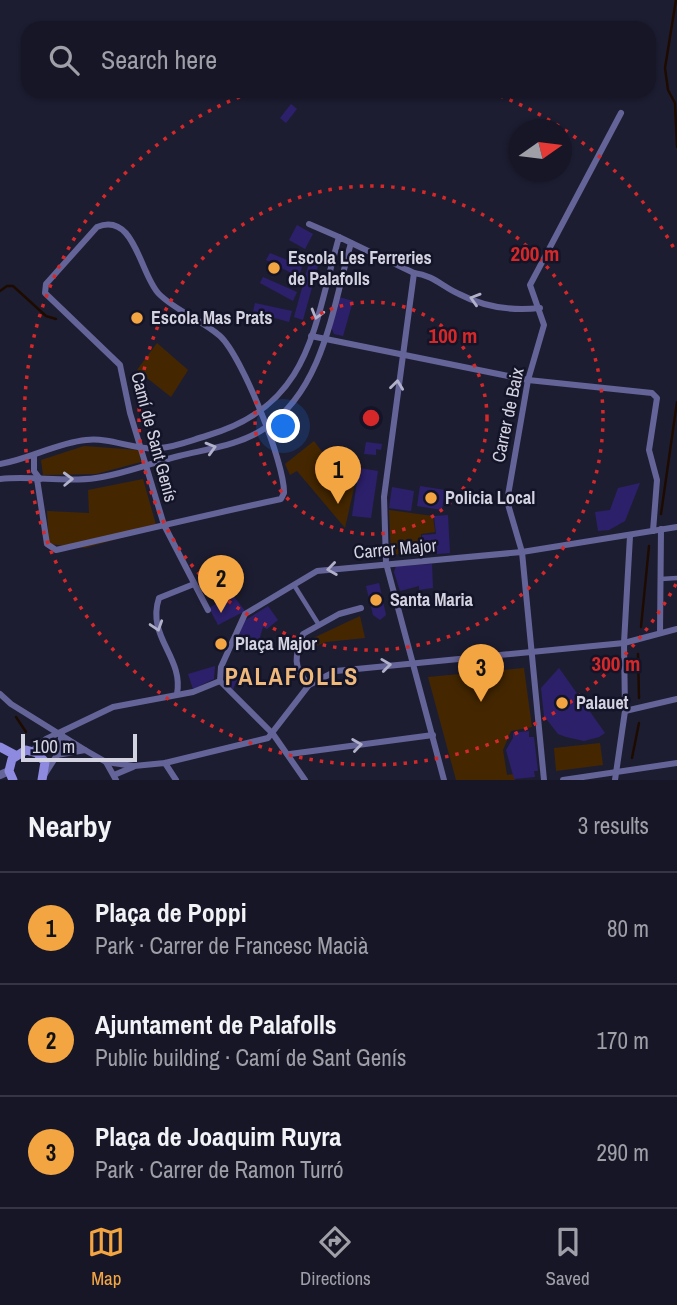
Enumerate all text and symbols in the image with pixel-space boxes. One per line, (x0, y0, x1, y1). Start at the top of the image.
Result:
search box (21, 21, 656, 98)
icon: search (45, 41, 83, 79)
text: Search here (101, 42, 217, 77)
north arrow (509, 119, 572, 182)
text: 200 m (511, 239, 559, 268)
place label: Escola Les Ferreries de Palafolls (288, 245, 432, 291)
marker: Escola Les Ferreries de Palafolls (266, 260, 282, 276)
one-way arrow (469, 293, 481, 308)
place label: Escola Mas Prats (151, 305, 272, 330)
one-way arrow (311, 307, 325, 319)
marker: Escola Mas Prats (129, 310, 145, 326)
text: 100 m (429, 321, 477, 350)
street label: Carrer de Baix (485, 365, 530, 464)
street label: Camí de Sant Genís (125, 369, 184, 505)
one-way arrow (390, 379, 405, 391)
centre of rings (359, 406, 383, 430)
your location (266, 409, 300, 443)
one-way arrow (205, 442, 217, 456)
pin: 1 (315, 446, 361, 504)
one-way arrow (62, 472, 73, 487)
place label: Policia Local (445, 485, 535, 510)
marker: Policia Local (423, 490, 439, 506)
street label: Carrer Major (353, 532, 437, 565)
pin: 2 (198, 555, 244, 613)
one-way arrow (326, 562, 338, 577)
place label: Santa Maria (390, 587, 474, 612)
marker: Santa Maria (368, 592, 384, 608)
one-way arrow (149, 620, 164, 632)
place label: Plaça Major (235, 631, 317, 656)
marker: Plaça Major (213, 636, 229, 652)
pin: 3 (458, 644, 504, 702)
text: 300 m (592, 649, 640, 678)
one-way arrow (380, 657, 392, 672)
district label: PALAFOLLS (225, 660, 359, 692)
place label: Palauet (576, 690, 629, 715)
marker: Palauet (554, 695, 570, 711)
scale bar (21, 731, 136, 763)
text: 100 m (32, 733, 75, 759)
one-way arrow (351, 738, 363, 753)
text: Nearby (28, 806, 111, 846)
text: 3 results (578, 810, 649, 841)
text: Plaça de Poppi (95, 895, 247, 930)
text: 1 (46, 913, 56, 944)
text: 80 m (607, 913, 649, 944)
text: Park · Carrer de Francesc Macià (95, 930, 369, 961)
text: Ajuntament de Palafolls (95, 1007, 337, 1042)
text: 2 (46, 1025, 56, 1056)
text: 170 m (597, 1025, 649, 1056)
text: Public building · Camí de Sant Genís (95, 1042, 406, 1073)
text: Plaça de Joaquim Ruyra (95, 1119, 341, 1154)
text: 3 (46, 1137, 56, 1168)
text: 290 m (597, 1137, 649, 1168)
text: Park · Carrer de Ramon Turró (95, 1154, 344, 1185)
tab: Map (87, 1223, 125, 1291)
tab: Directions (300, 1223, 371, 1291)
tab: Saved (546, 1223, 590, 1291)

